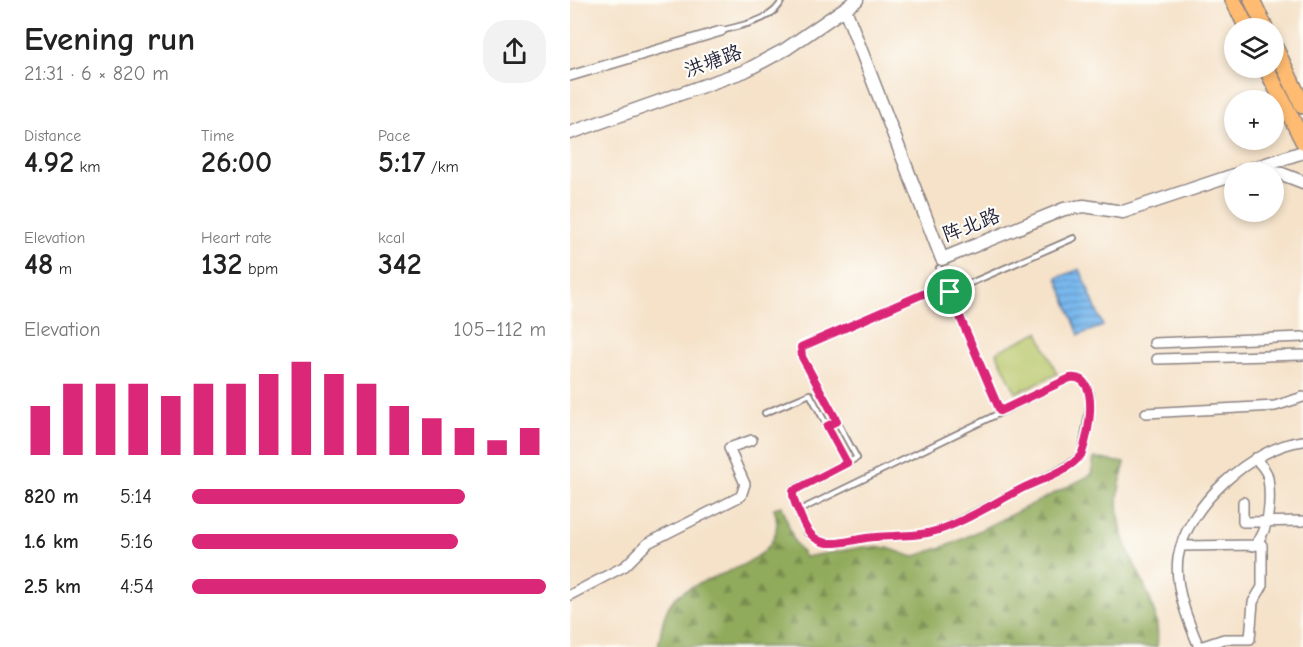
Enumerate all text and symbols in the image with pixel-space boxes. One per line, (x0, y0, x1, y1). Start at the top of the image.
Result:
map controls (1224, 18, 1284, 222)
button: layers (1224, 18, 1284, 78)
text: Evening run (24, 20, 195, 58)
button: share (483, 20, 546, 83)
street label: 洪塘路 (681, 40, 746, 82)
text: 21:31 · 6 × 820 m (24, 62, 169, 85)
button: + (1224, 90, 1284, 150)
text: Distance (24, 127, 81, 145)
text: Time (201, 127, 234, 145)
text: Pace (378, 127, 410, 145)
text: 4.92 (24, 145, 74, 180)
text: 26:00 (201, 145, 272, 180)
text: 5:17 (378, 145, 425, 180)
text: km (74, 158, 100, 176)
text: /km (425, 158, 459, 176)
button: − (1224, 162, 1284, 222)
street label: 阵北路 (939, 203, 1004, 246)
text: Elevation (24, 229, 85, 247)
text: Heart rate (201, 229, 272, 247)
text: kcal (378, 229, 405, 247)
text: 48 (24, 247, 53, 282)
text: 132 (201, 247, 243, 282)
text: 342 (378, 247, 422, 282)
text: m (53, 260, 72, 278)
text: bpm (243, 260, 278, 278)
pin (924, 266, 975, 317)
icon: arrive (933, 275, 966, 308)
text: Elevation (24, 318, 101, 341)
text: 105–112 m (454, 318, 546, 341)
text: 820 m (24, 485, 79, 508)
text: 5:14 (120, 485, 152, 508)
text: 1.6 km (24, 530, 79, 553)
text: 5:16 (120, 530, 153, 553)
text: 2.5 km (24, 575, 81, 598)
text: 4:54 (120, 575, 154, 598)

